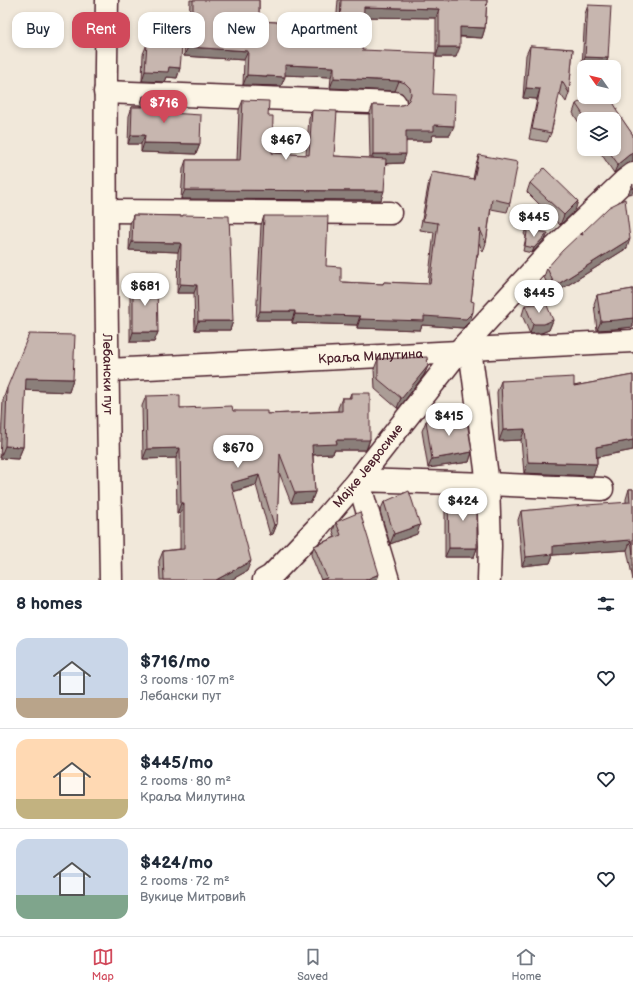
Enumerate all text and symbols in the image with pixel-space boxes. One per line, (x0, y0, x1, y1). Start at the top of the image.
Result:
chip: Buy (12, 12, 64, 48)
chip: Rent (72, 12, 130, 48)
chip: Filters (138, 12, 205, 48)
chip: New (213, 12, 269, 48)
chip: Apartment (277, 12, 372, 48)
north arrow (577, 60, 621, 104)
map controls (577, 60, 621, 156)
pin: $716 (140, 90, 188, 124)
text: $716 (149, 95, 179, 111)
button: layers (577, 112, 621, 156)
pin: $467 (262, 127, 310, 161)
text: $467 (270, 132, 302, 148)
pin: $445 (510, 204, 558, 238)
text: $445 (518, 209, 550, 225)
pin: $681 (121, 273, 169, 307)
text: $681 (130, 278, 160, 294)
pin: $445 (515, 280, 563, 314)
text: $445 (523, 285, 555, 301)
street label: Лебански пут (99, 332, 116, 415)
street label: Краља Милутина (318, 346, 424, 367)
pin: $415 (425, 403, 473, 437)
text: $415 (435, 408, 463, 424)
street label: Мајке Јевросиме (330, 421, 407, 511)
pin: $670 (214, 435, 262, 469)
text: $670 (222, 440, 254, 456)
pin: $424 (439, 488, 487, 522)
text: $424 (447, 493, 479, 509)
icon: filters (595, 593, 617, 615)
text: 8 homes (16, 594, 82, 614)
text: $716/mo (140, 652, 210, 672)
icon: home (48, 654, 96, 702)
icon: heart (595, 667, 617, 689)
text: 3 rooms · 107 m² (140, 672, 235, 688)
text: Лебански пут (140, 688, 221, 704)
text: $445/mo (140, 753, 213, 773)
icon: home (48, 755, 96, 803)
icon: heart (595, 768, 617, 790)
text: 2 rooms · 80 m² (140, 773, 231, 789)
text: Краља Милутина (140, 789, 245, 805)
text: $424/mo (140, 853, 213, 873)
icon: home (48, 855, 96, 903)
icon: heart (595, 868, 617, 890)
text: 2 rooms · 72 m² (140, 873, 230, 889)
text: Вукице Митровић (140, 889, 246, 905)
tab: Map (92, 946, 114, 983)
tab: Saved (297, 946, 328, 983)
tab: Home (511, 946, 541, 983)

